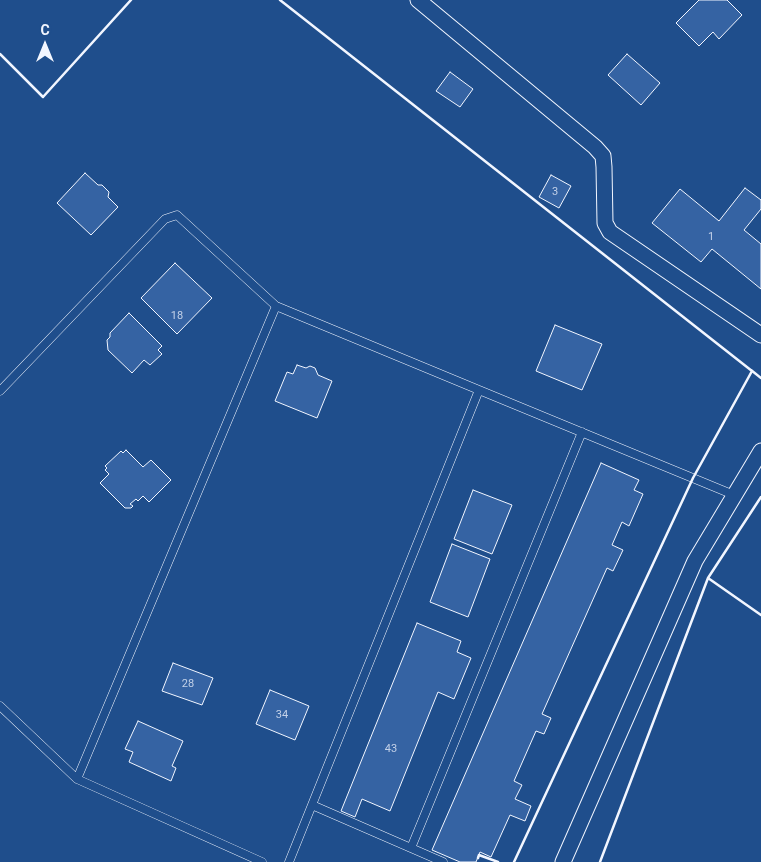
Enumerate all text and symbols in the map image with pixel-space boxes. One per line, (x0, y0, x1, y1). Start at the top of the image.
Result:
north arrow (20, 20, 70, 70)
text: С (40, 22, 50, 38)
house number: 3 (552, 185, 558, 199)
house number: 1 (708, 230, 714, 244)
house number: 18 (171, 309, 183, 323)
house number: 28 (182, 677, 194, 691)
house number: 34 (276, 708, 288, 722)
house number: 43 (385, 742, 397, 756)

